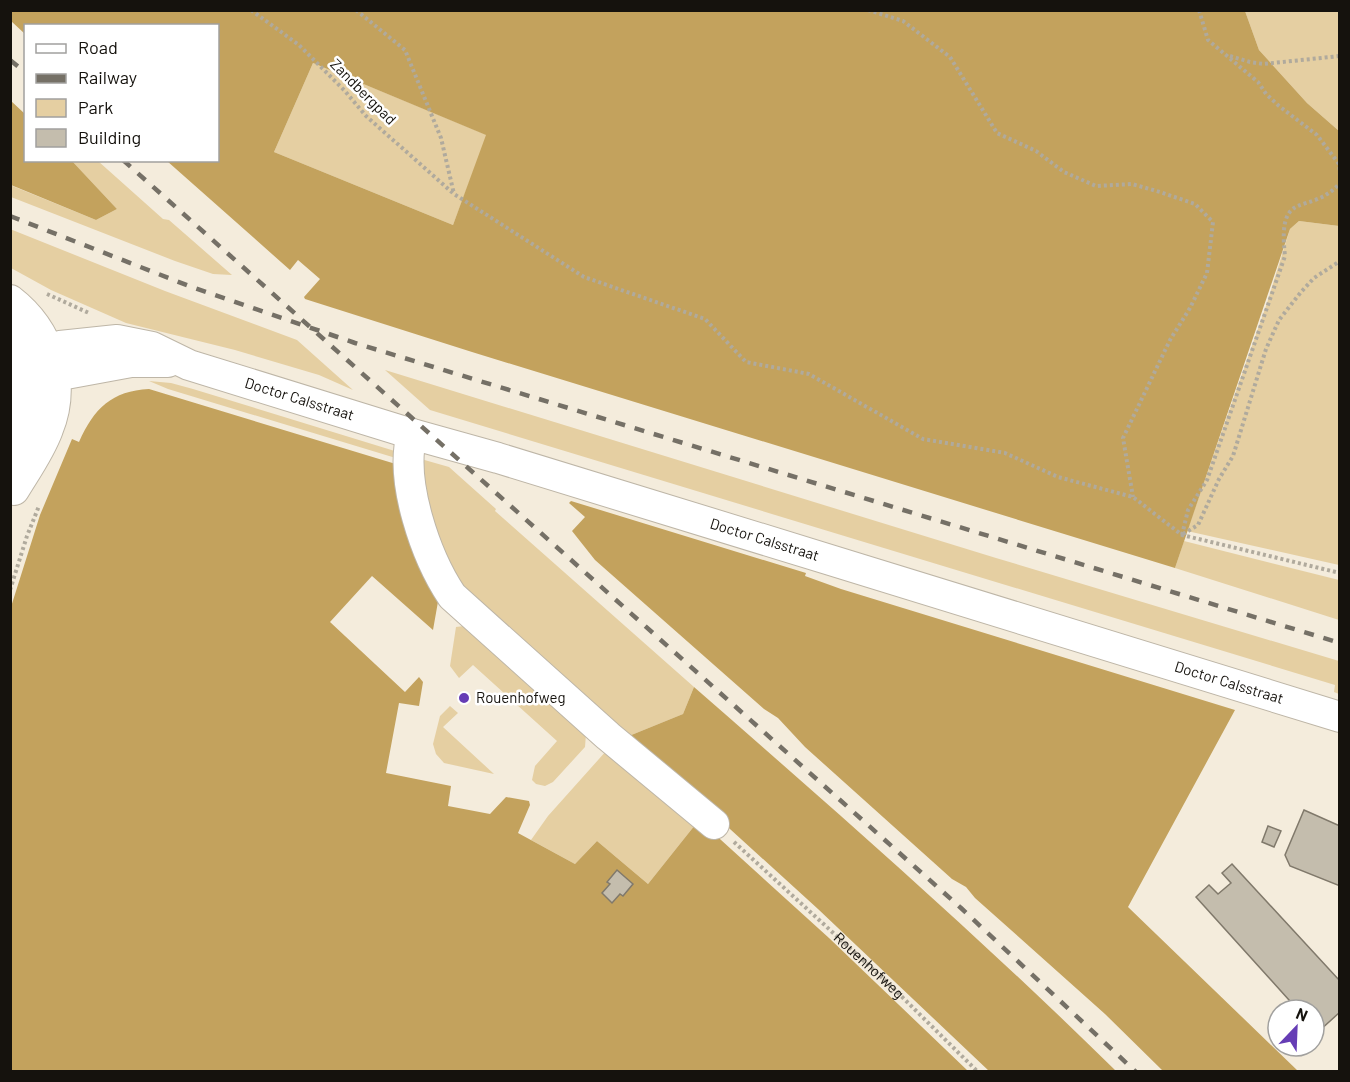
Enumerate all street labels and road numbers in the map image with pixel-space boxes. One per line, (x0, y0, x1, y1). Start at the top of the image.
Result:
street label: Zandbergpad (327, 55, 400, 128)
street label: Doctor Calsstraat (243, 373, 356, 424)
street label: Doctor Calsstraat (708, 514, 822, 564)
street label: Doctor Calsstraat (1173, 657, 1286, 707)
street label: Rouenhofweg (831, 928, 908, 1002)

